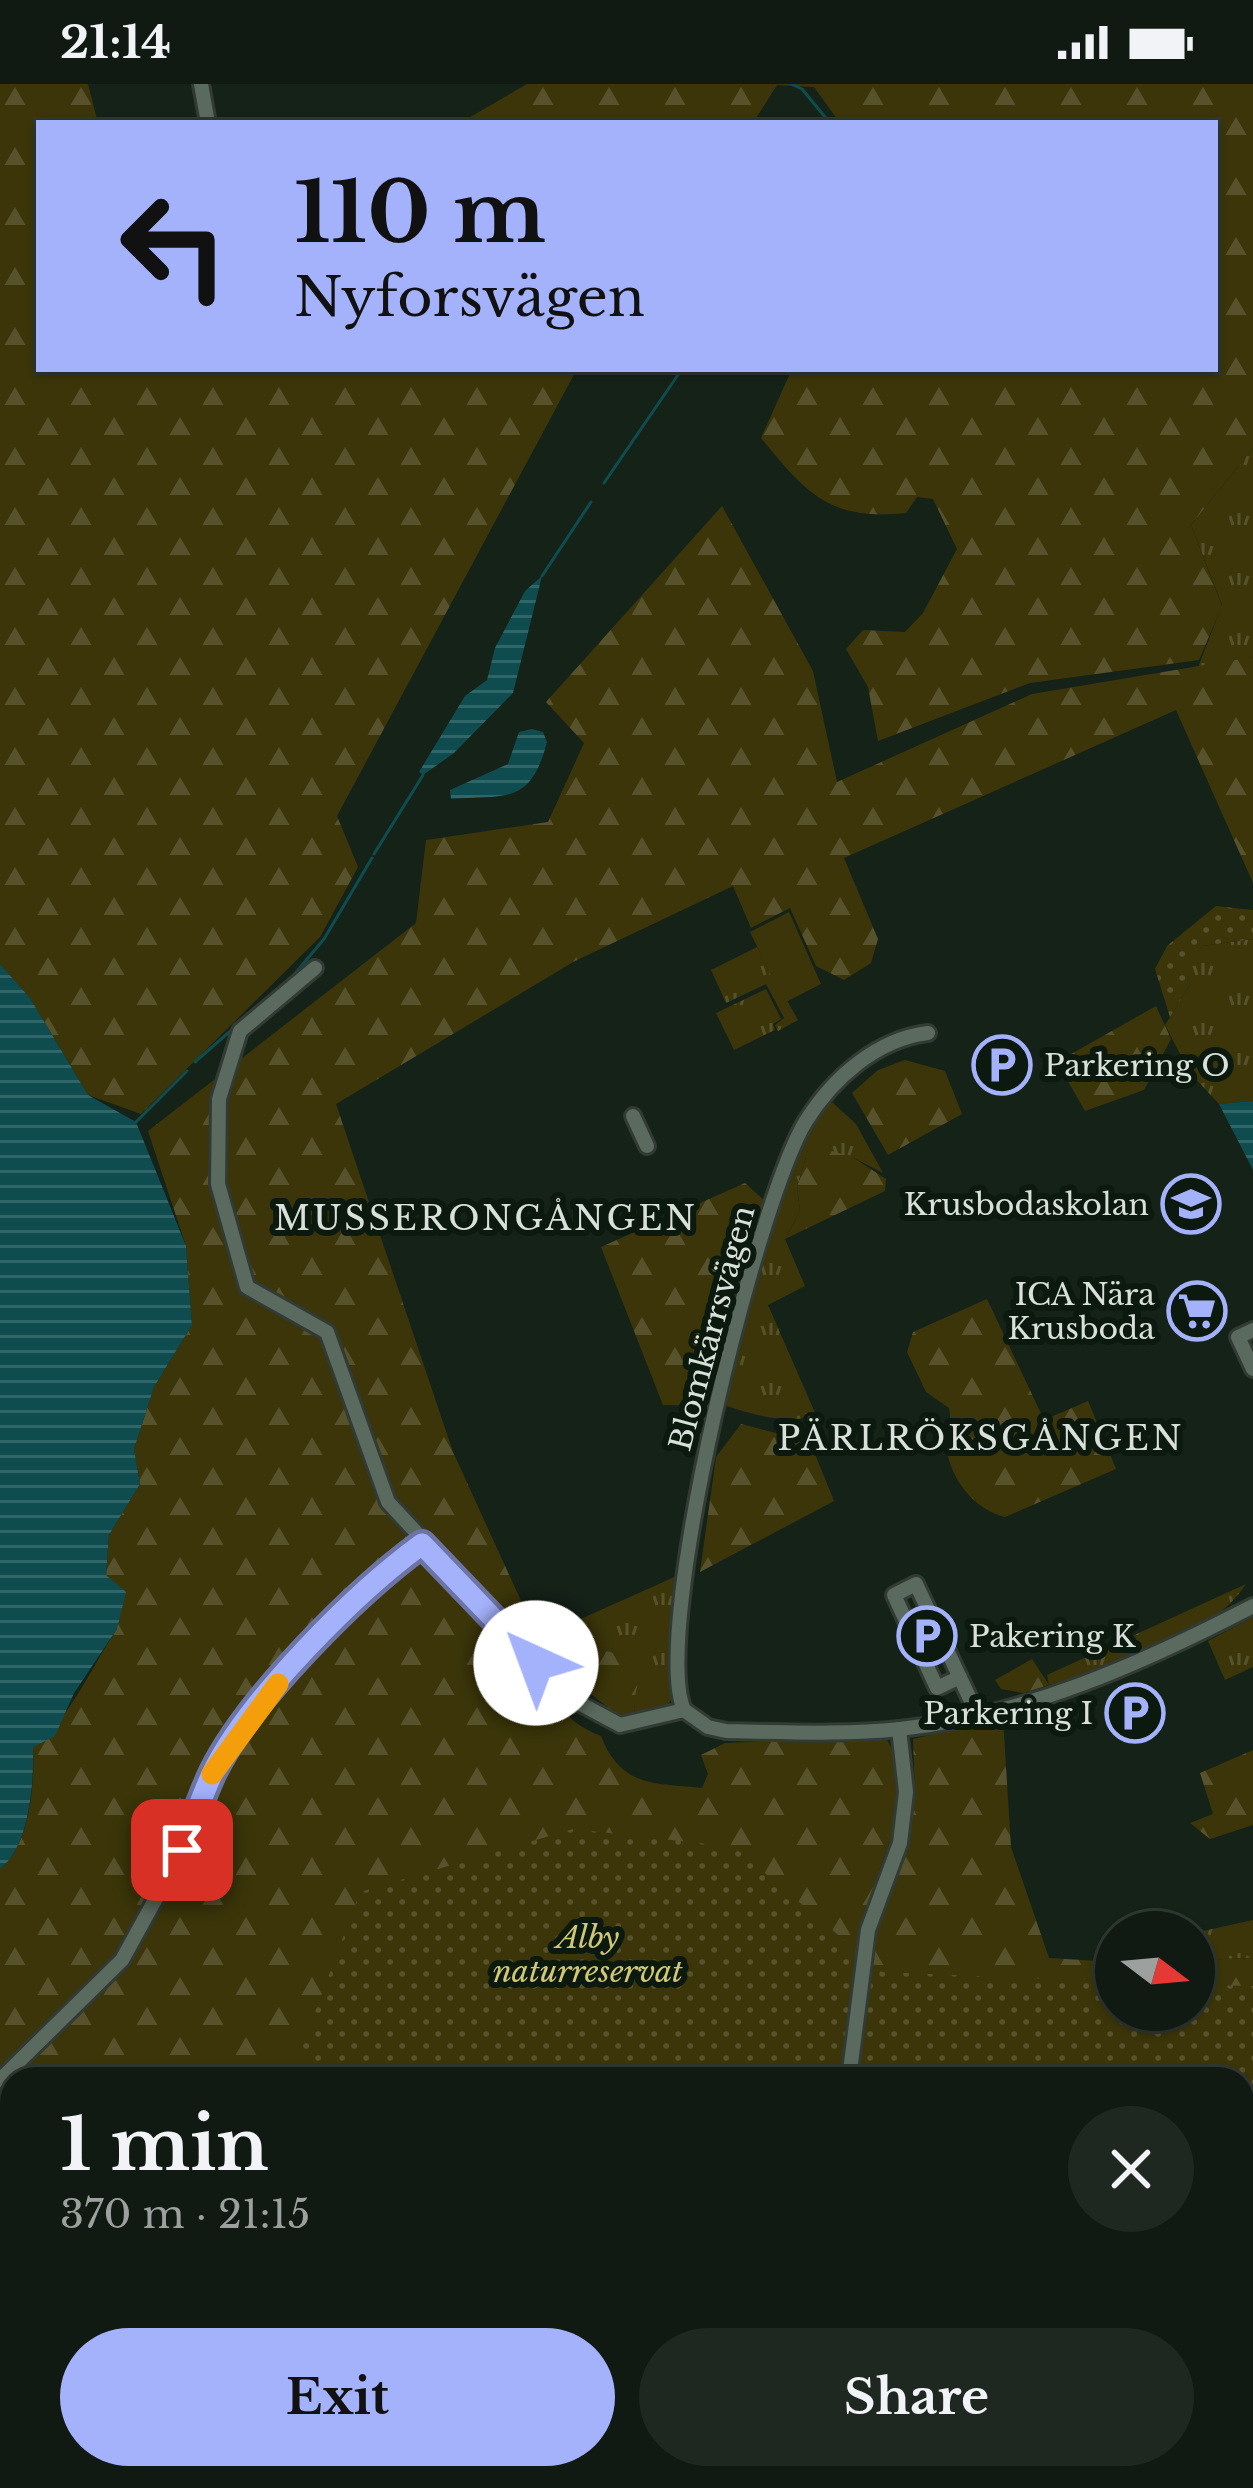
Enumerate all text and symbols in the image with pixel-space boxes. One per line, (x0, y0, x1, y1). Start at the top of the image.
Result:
text: 21:14 (60, 14, 171, 70)
text: 110 m (294, 161, 546, 265)
icon: left (96, 168, 252, 324)
text: Nyforsvägen (294, 264, 645, 331)
parking icon: Parkering O (971, 1034, 1033, 1096)
place label: Parkering O (1044, 1047, 1230, 1084)
school or university icon: Krusbodaskolan (1160, 1173, 1222, 1235)
place label: Krusbodaskolan (904, 1186, 1149, 1223)
district label: MUSSERONGÅNGEN (274, 1198, 698, 1239)
street label: Blomkärrsvägen (662, 1202, 762, 1454)
place label: ICA Nära Krusboda (1007, 1276, 1155, 1347)
supermarket icon: ICA Nära Krusboda (1166, 1280, 1228, 1342)
district label: PÄRLRÖKSGÅNGEN (778, 1418, 1184, 1459)
position arrow (473, 1600, 599, 1726)
parking icon: Pakering K (896, 1605, 958, 1667)
place label: Pakering K (969, 1618, 1136, 1655)
parking icon: Parkering I (1104, 1682, 1166, 1744)
place label: Parkering I (923, 1695, 1093, 1732)
pin (131, 1799, 233, 1901)
icon: arrive (149, 1817, 215, 1883)
north arrow (1095, 1911, 1215, 2031)
map controls (1095, 1911, 1215, 2031)
park label: Alby naturreservat (493, 1919, 683, 1990)
text: 1 min (60, 2100, 269, 2189)
button: close (1068, 2106, 1194, 2232)
text: 370 m · 21:15 (60, 2190, 310, 2239)
button: Exit (60, 2328, 615, 2466)
button: Share (639, 2328, 1194, 2466)

